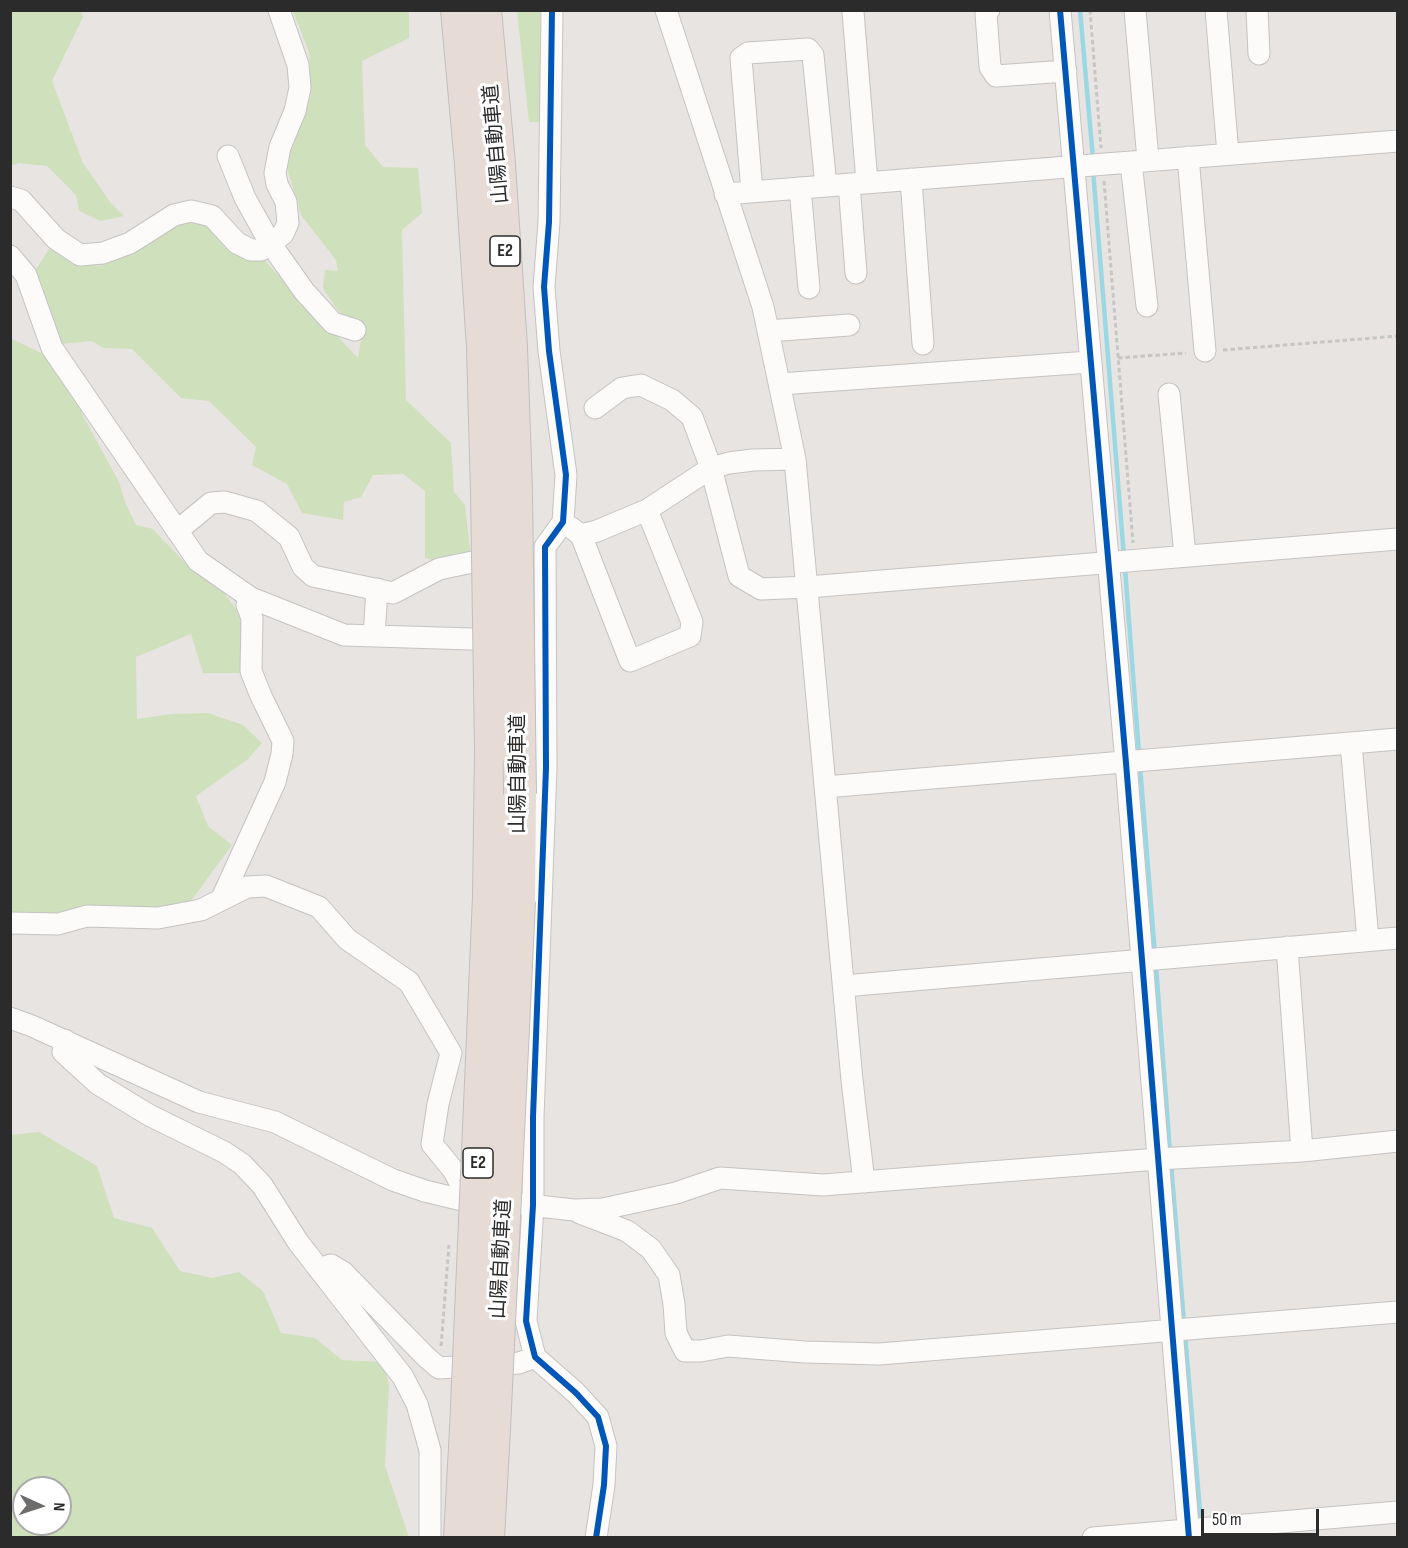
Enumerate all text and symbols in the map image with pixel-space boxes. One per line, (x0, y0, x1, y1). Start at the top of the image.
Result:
street label: 山陽自動車道 (480, 83, 514, 205)
road number: E2 (490, 236, 520, 266)
street label: 山陽自動車道 (507, 714, 531, 834)
road number: E2 (463, 1148, 493, 1178)
street label: 山陽自動車道 (487, 1198, 517, 1320)
north arrow (12, 1476, 72, 1536)
scale bar (1204, 1497, 1322, 1535)
text: N (49, 1502, 68, 1512)
text: 50 m (1212, 1509, 1242, 1530)

